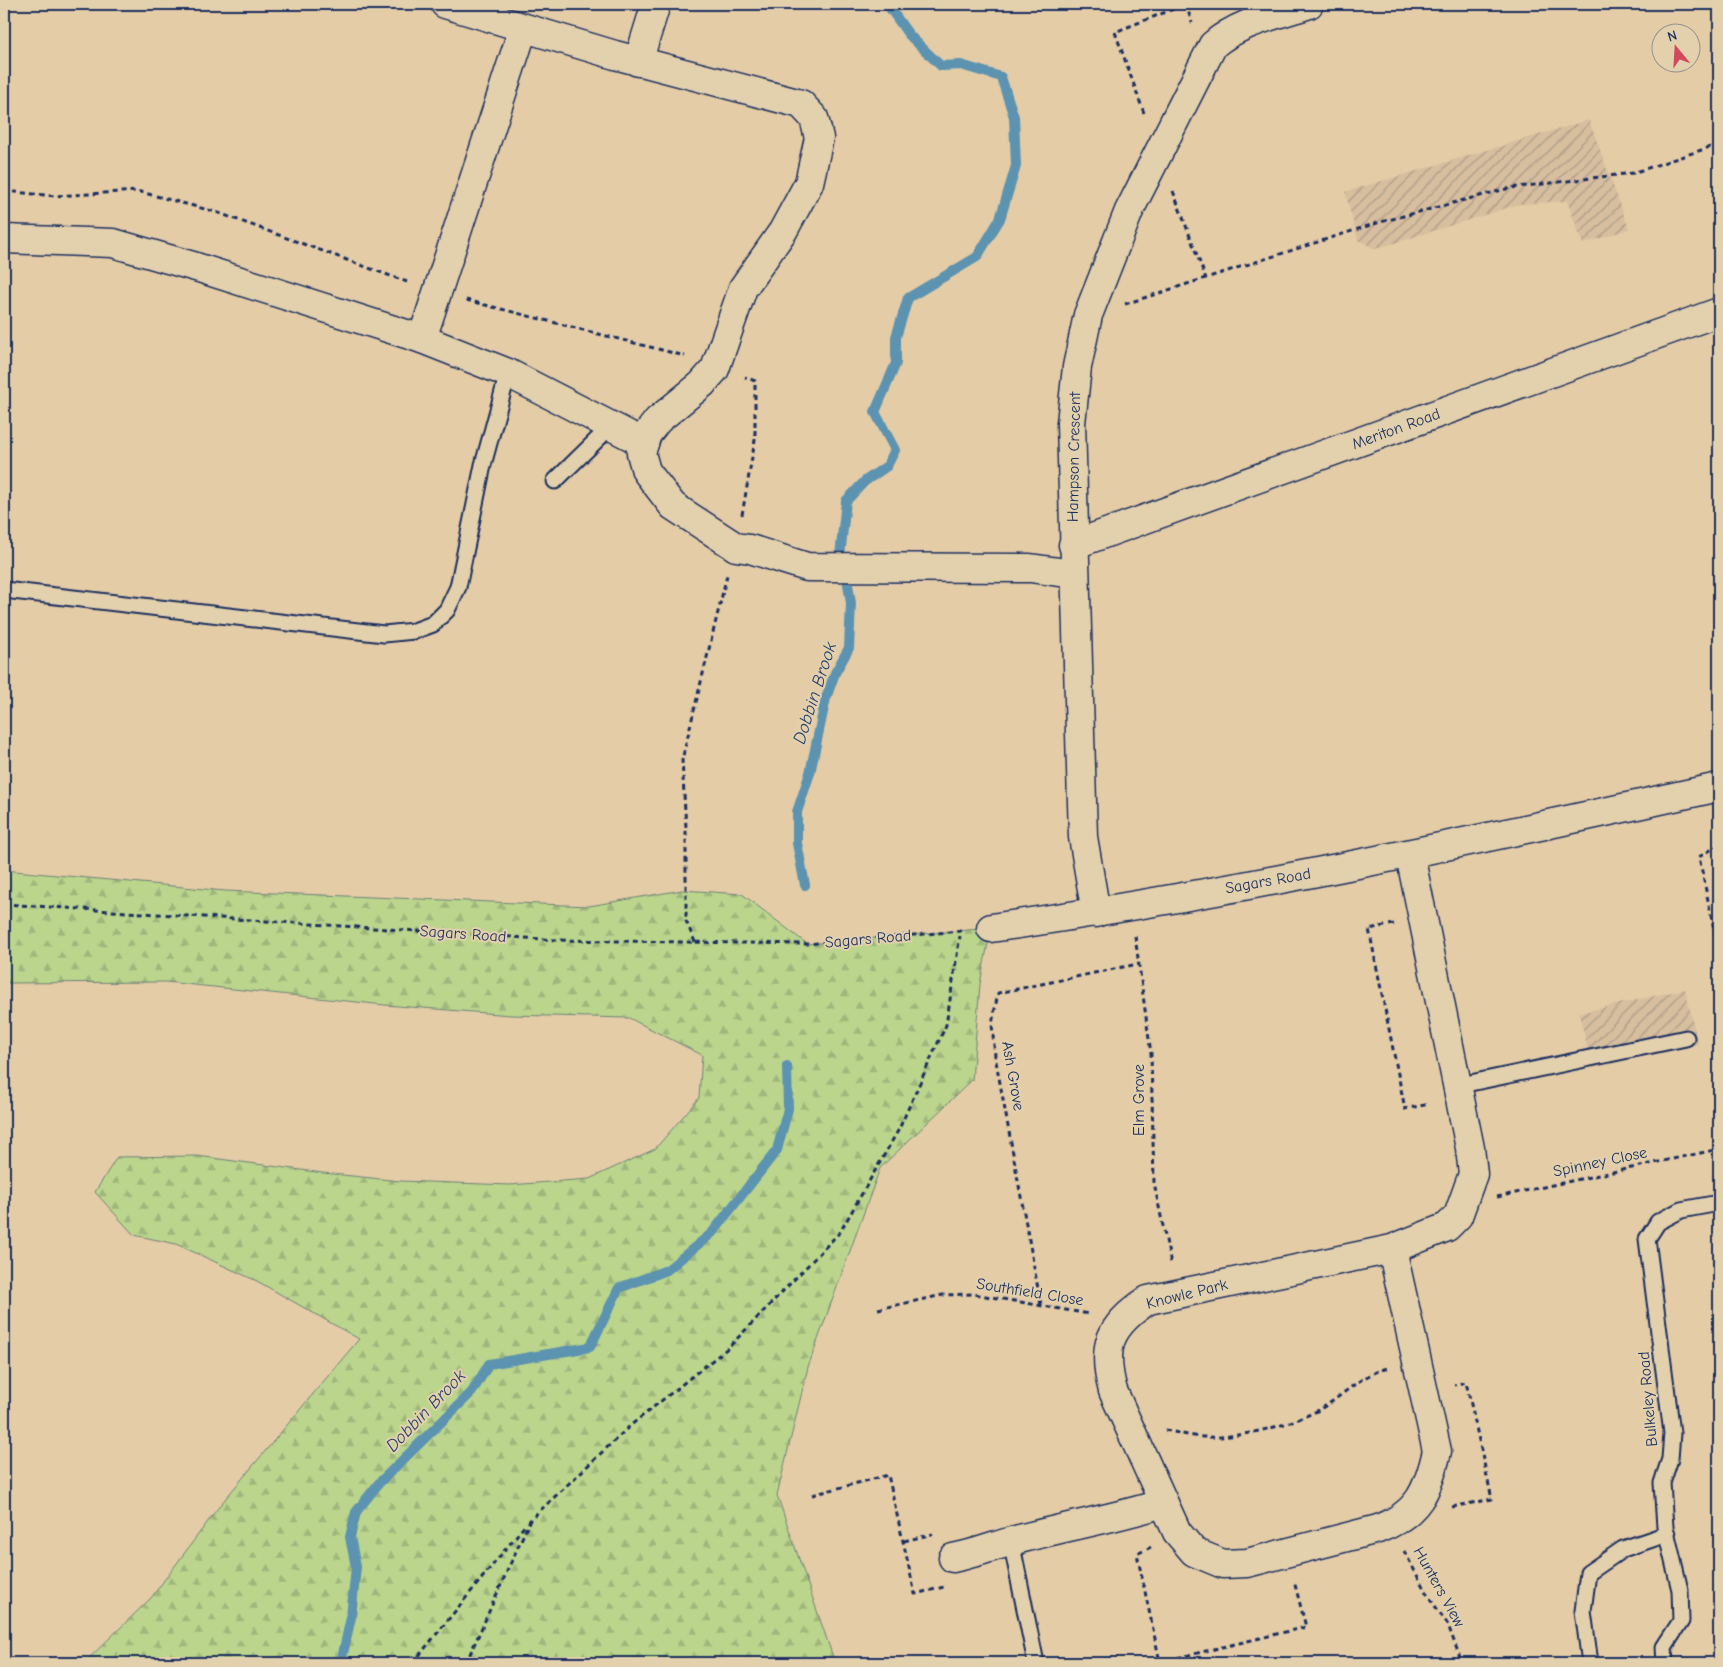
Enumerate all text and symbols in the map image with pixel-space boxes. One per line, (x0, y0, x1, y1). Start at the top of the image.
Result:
north arrow (1650, 22, 1700, 72)
text: N (1665, 27, 1679, 46)
street label: Hampson Crescent (1064, 391, 1084, 522)
street label: Meriton Road (1349, 405, 1443, 453)
water label: Dobbin Brook (789, 639, 841, 747)
street label: Sagars Road (1224, 865, 1312, 897)
street label: Sagars Road (419, 922, 507, 946)
street label: Sagars Road (824, 926, 912, 952)
street label: Ash Grove (998, 1040, 1028, 1112)
street label: Elm Grove (1130, 1064, 1148, 1136)
street label: Spinney Close (1551, 1143, 1649, 1181)
street label: Southfield Close (975, 1275, 1085, 1309)
street label: Knowle Park (1144, 1275, 1230, 1313)
street label: Bulkeley Road (1635, 1351, 1661, 1447)
water label: Dobbin Brook (382, 1365, 470, 1456)
street label: Hunters View (1410, 1544, 1469, 1631)

